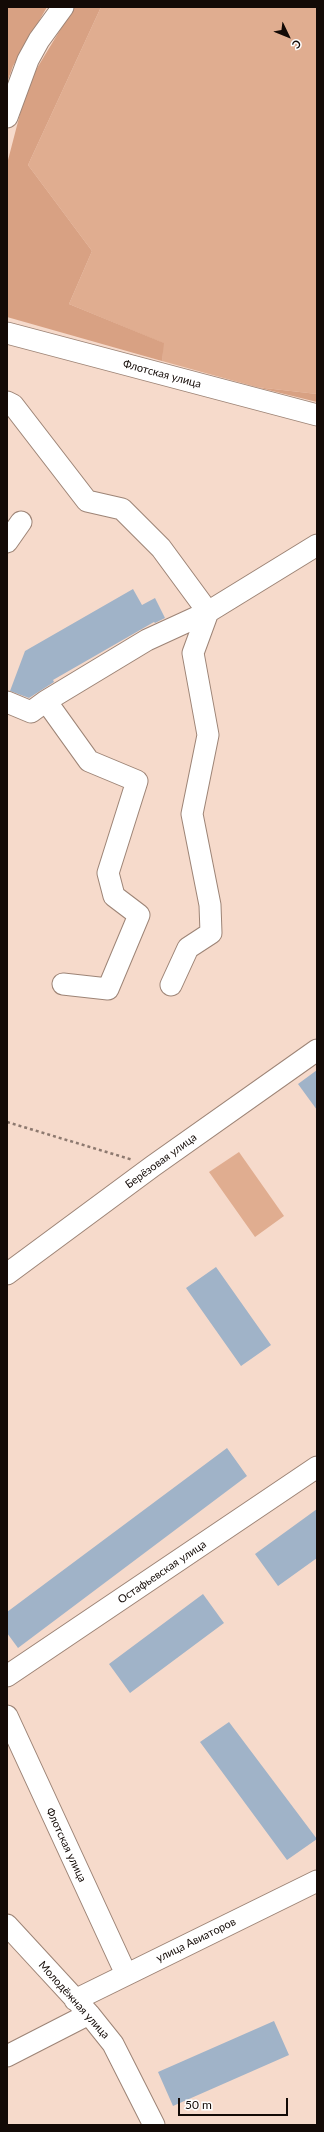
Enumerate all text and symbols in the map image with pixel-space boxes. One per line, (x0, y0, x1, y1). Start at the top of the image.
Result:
north arrow (268, 16, 308, 56)
text: С (290, 37, 304, 52)
street label: Флотская улица (121, 357, 203, 391)
street label: Берёзовая улица (123, 1131, 199, 1191)
street label: Остафьевская улица (115, 1537, 209, 1607)
street label: Флотская улица (43, 1806, 89, 1884)
street label: улица Авиаторов (154, 1915, 238, 1965)
street label: Молодёжная улица (36, 1959, 112, 2041)
scale bar (180, 2090, 290, 2116)
text: 50 m (185, 2097, 212, 2112)

